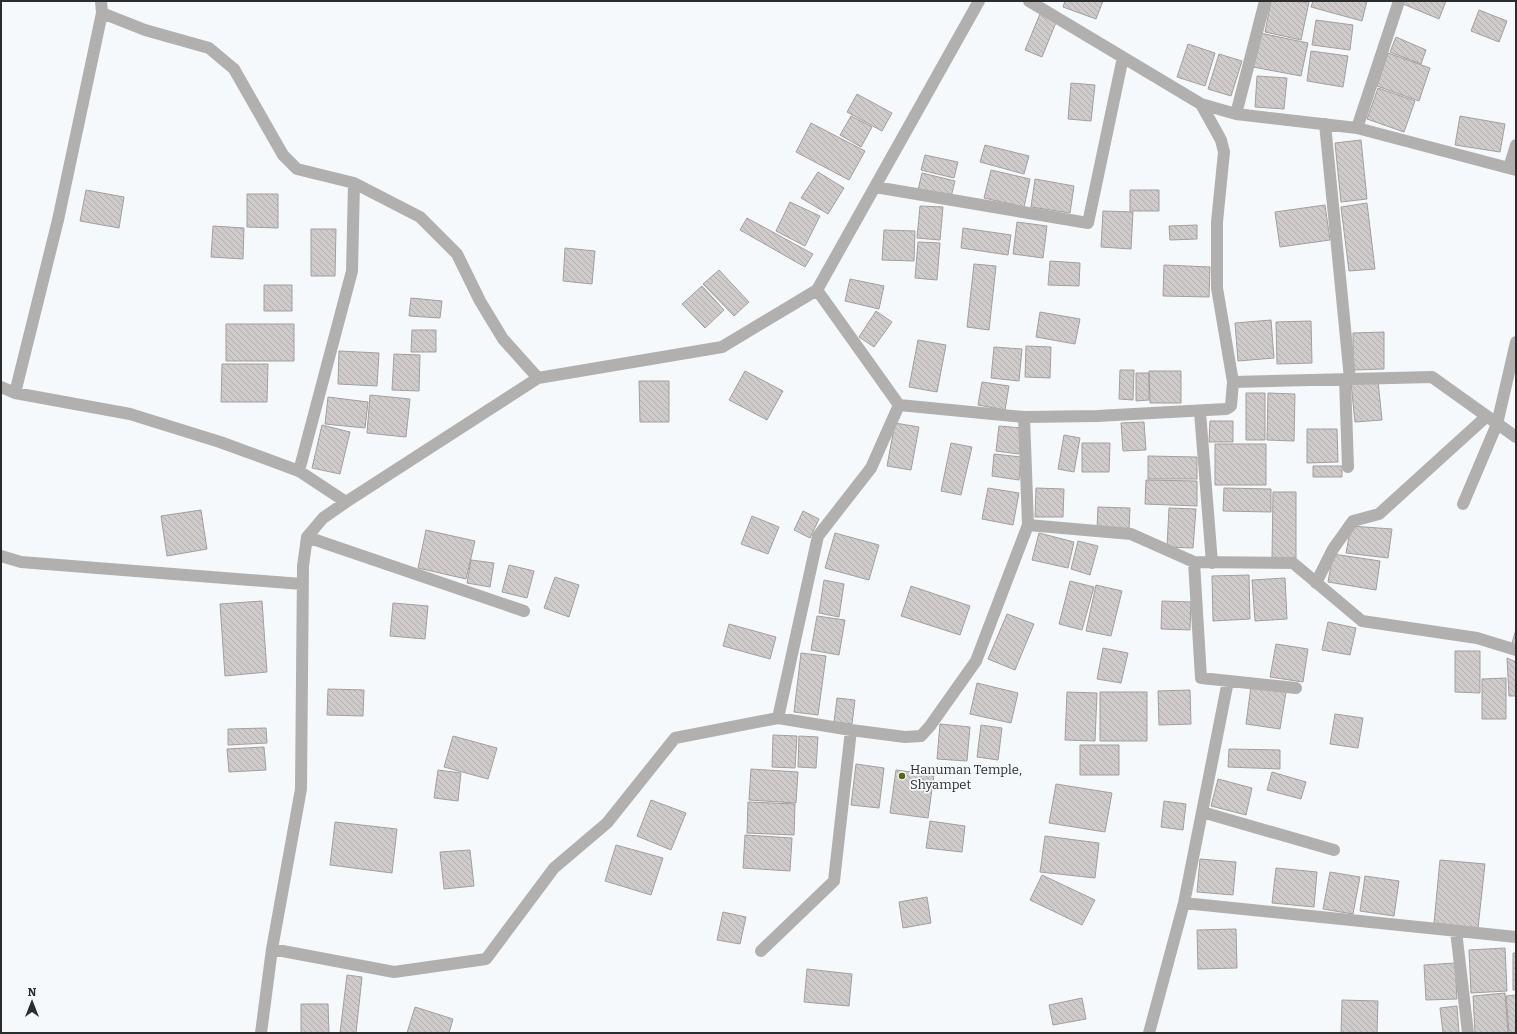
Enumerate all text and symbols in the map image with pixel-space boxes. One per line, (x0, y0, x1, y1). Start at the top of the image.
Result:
place label: Hanuman Temple, Shyampet (910, 762, 1022, 792)
marker: Hanuman Temple, Shyampet (897, 771, 907, 781)
north arrow (12, 982, 52, 1022)
text: N (28, 986, 37, 999)

